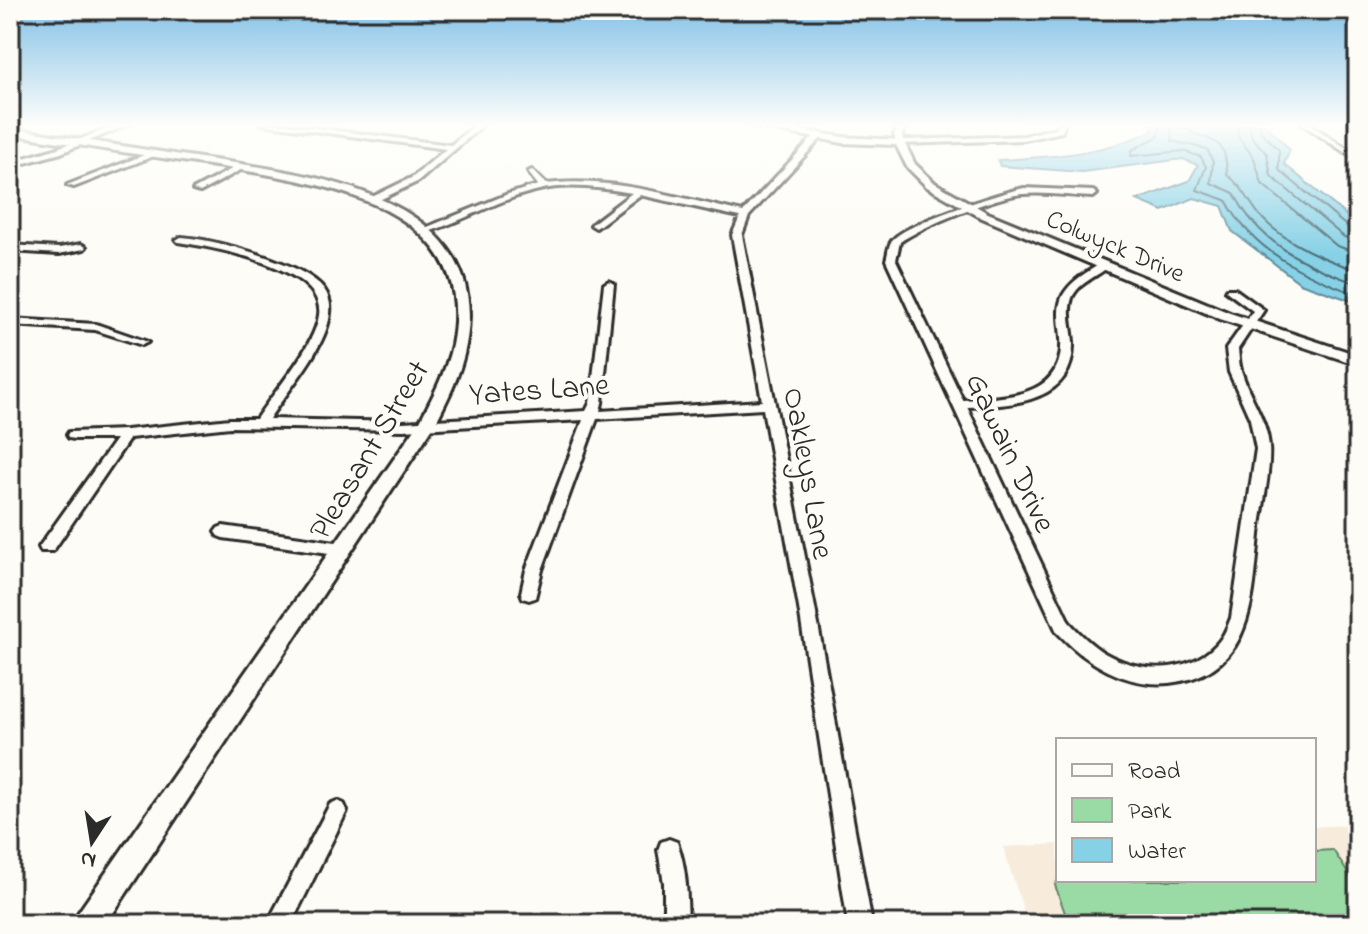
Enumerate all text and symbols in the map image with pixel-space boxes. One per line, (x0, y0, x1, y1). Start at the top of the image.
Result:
street label: Colwyck Drive (1040, 201, 1190, 294)
street label: Pleasant Street (299, 352, 443, 550)
street label: Yates Lane (467, 363, 612, 420)
street label: Gawain Drive (951, 366, 1067, 542)
street label: Oakleys Lane (768, 384, 845, 564)
legend (1056, 738, 1316, 882)
text: Road (1128, 755, 1181, 790)
text: Park (1128, 795, 1172, 830)
north arrow (52, 802, 132, 882)
text: Water (1128, 835, 1186, 870)
text: N (78, 841, 99, 876)

